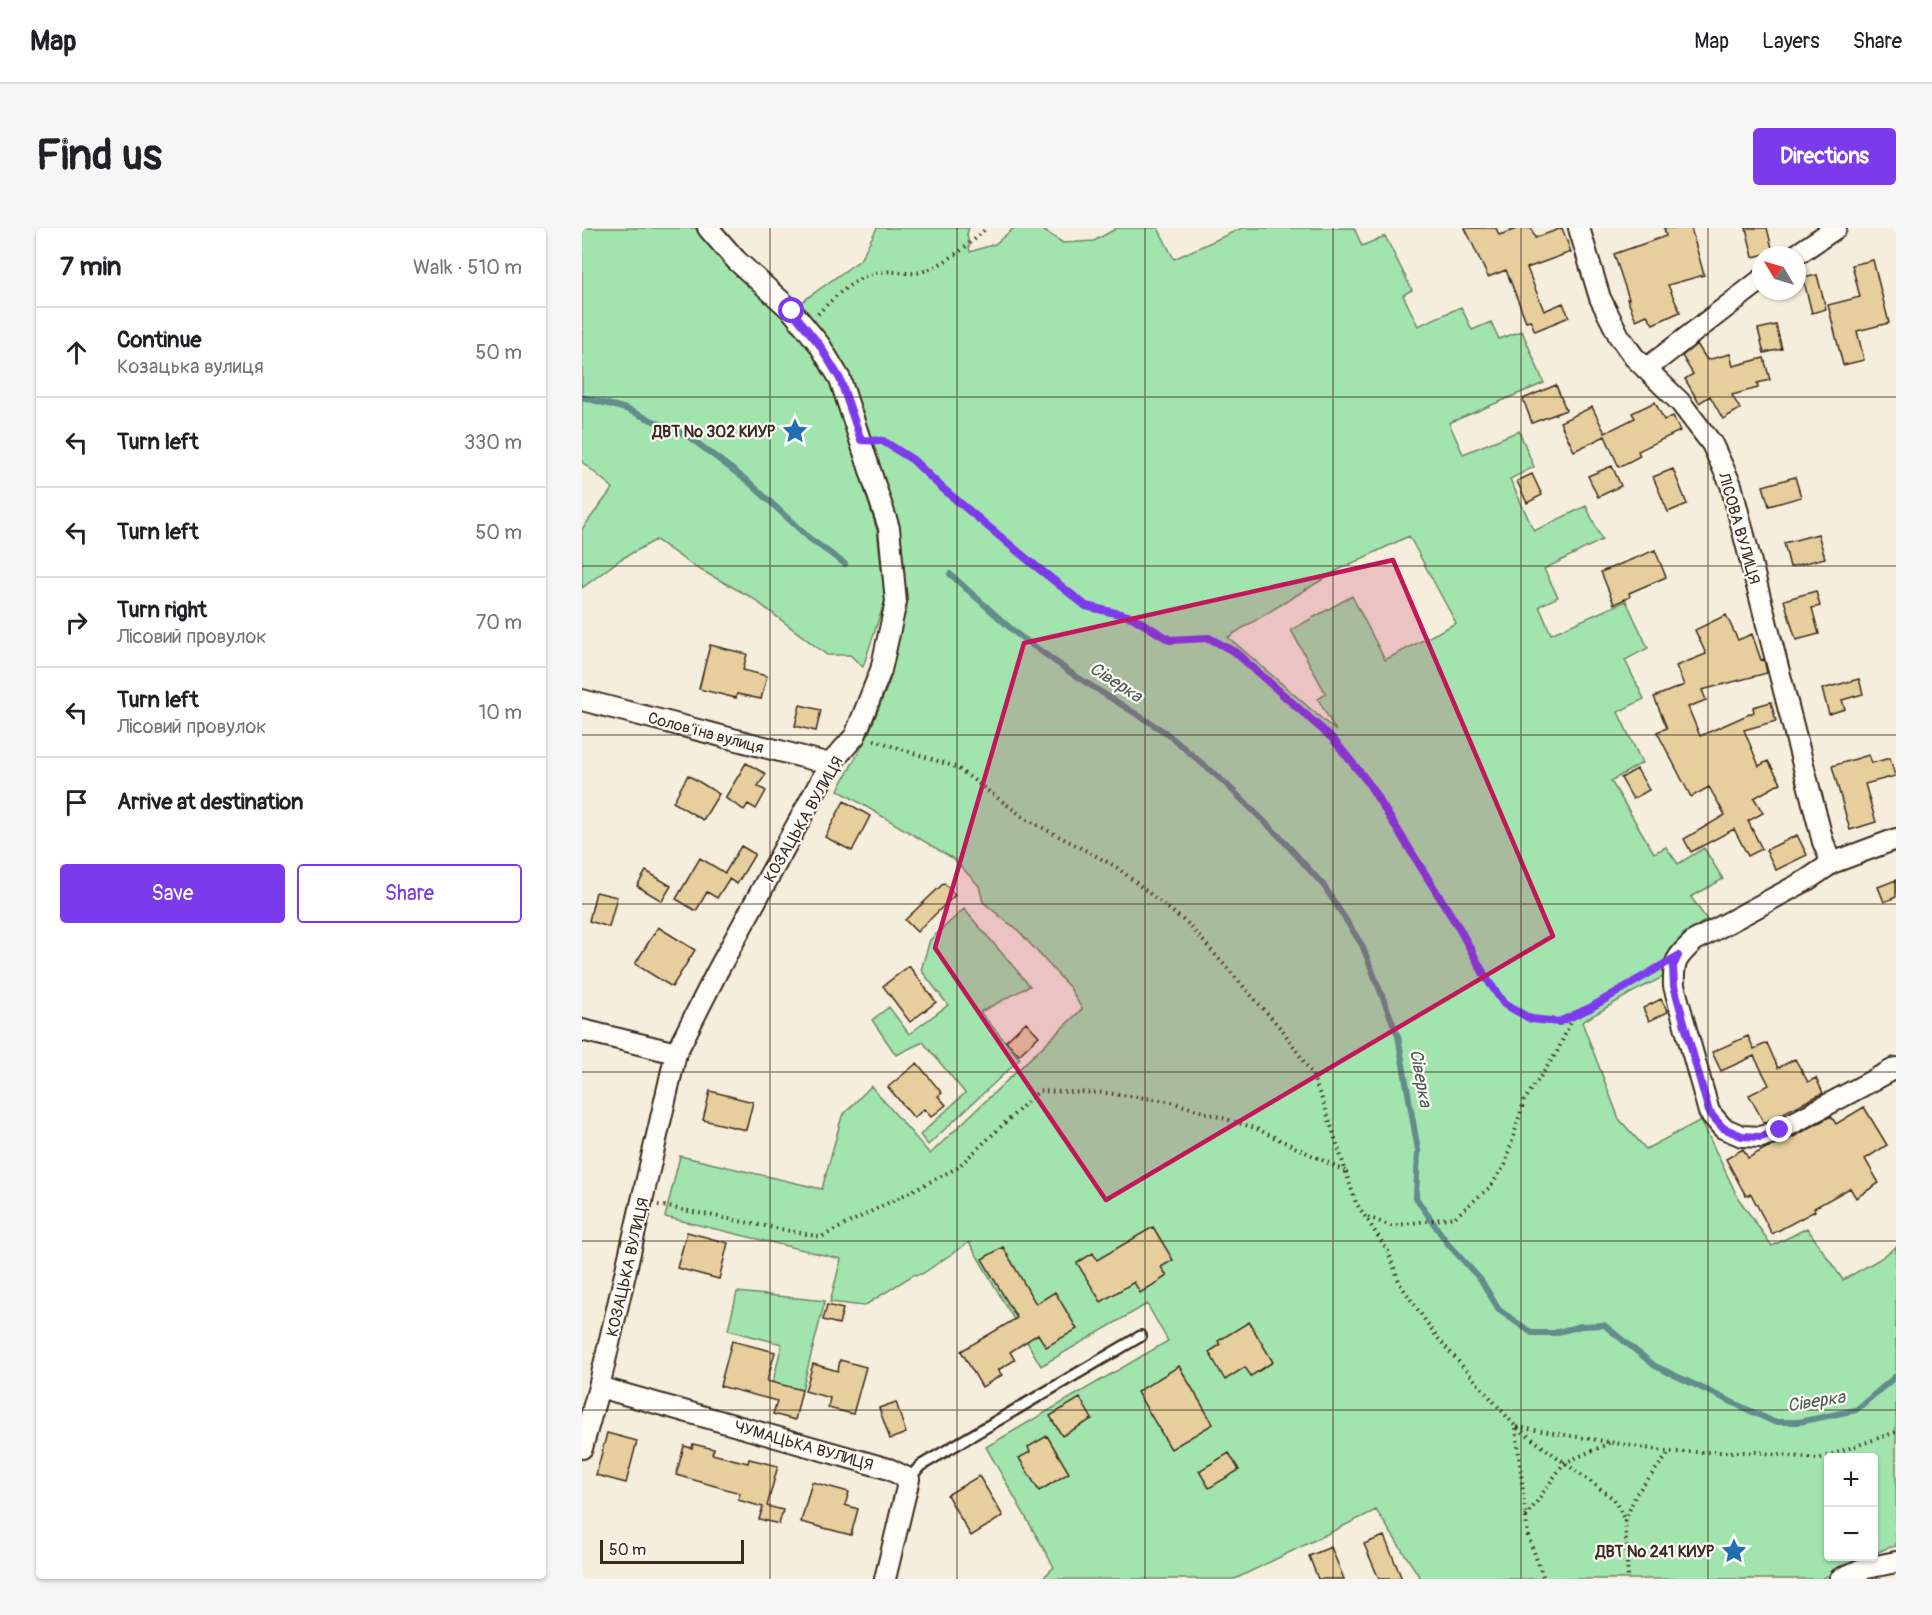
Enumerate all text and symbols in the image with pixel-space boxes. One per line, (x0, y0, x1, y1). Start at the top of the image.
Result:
text: Map (30, 24, 76, 59)
text: Map (1694, 28, 1729, 55)
text: Layers (1762, 28, 1820, 55)
text: Share (1853, 28, 1902, 55)
button: Directions (1753, 128, 1896, 185)
text: Find us (36, 130, 162, 182)
north arrow (1752, 246, 1806, 300)
text: 7 min (60, 251, 122, 283)
text: Walk · 510 m (413, 255, 522, 280)
route start (778, 297, 804, 323)
text: Continue (117, 326, 201, 354)
icon: ahead (60, 336, 93, 369)
text: 50 m (475, 340, 522, 365)
text: Козацька вулиця (117, 354, 264, 379)
place icon: ДВТ № 302 КИУР (780, 416, 810, 446)
place label: ДВТ № 302 КИУР (651, 422, 776, 442)
icon: left (60, 426, 93, 459)
text: Turn left (117, 428, 199, 456)
text: 330 m (464, 430, 522, 455)
street label: ЛІСОВА ВУЛИЦЯ (1713, 469, 1765, 587)
icon: left (60, 516, 93, 549)
text: Turn left (117, 518, 199, 546)
text: 50 m (475, 520, 522, 545)
text: Turn right (117, 596, 207, 624)
icon: right (60, 606, 93, 639)
text: 70 m (476, 610, 522, 635)
text: Лісовий провулок (117, 624, 266, 649)
water label: Сіверка (1085, 657, 1148, 709)
text: Turn left (117, 686, 199, 714)
icon: left (60, 696, 93, 729)
text: 10 m (478, 700, 522, 725)
street label: Соловʼїна вулиця (646, 708, 766, 758)
text: Лісовий провулок (117, 714, 266, 739)
street label: КОЗАЦЬКА ВУЛИЦЯ (760, 753, 848, 886)
icon: arrive (60, 786, 93, 819)
text: Arrive at destination (117, 788, 303, 816)
button: Save (60, 864, 285, 923)
button: Share (297, 864, 522, 923)
water label: Сіверка (1404, 1047, 1437, 1110)
route end (1766, 1116, 1792, 1142)
street label: КОЗАЦЬКА ВУЛИЦЯ (602, 1196, 654, 1339)
water label: Сіверка (1786, 1385, 1848, 1417)
street label: ЧУМАЦЬКА ВУЛИЦЯ (732, 1417, 876, 1475)
map controls (1824, 1453, 1878, 1561)
button: + (1824, 1453, 1878, 1507)
button: − (1824, 1507, 1878, 1561)
place icon: ДВТ № 241 КИУР (1719, 1536, 1749, 1566)
scale bar (600, 1537, 744, 1564)
text: 50 m (609, 1540, 646, 1560)
place label: ДВТ № 241 КИУР (1595, 1542, 1715, 1562)

